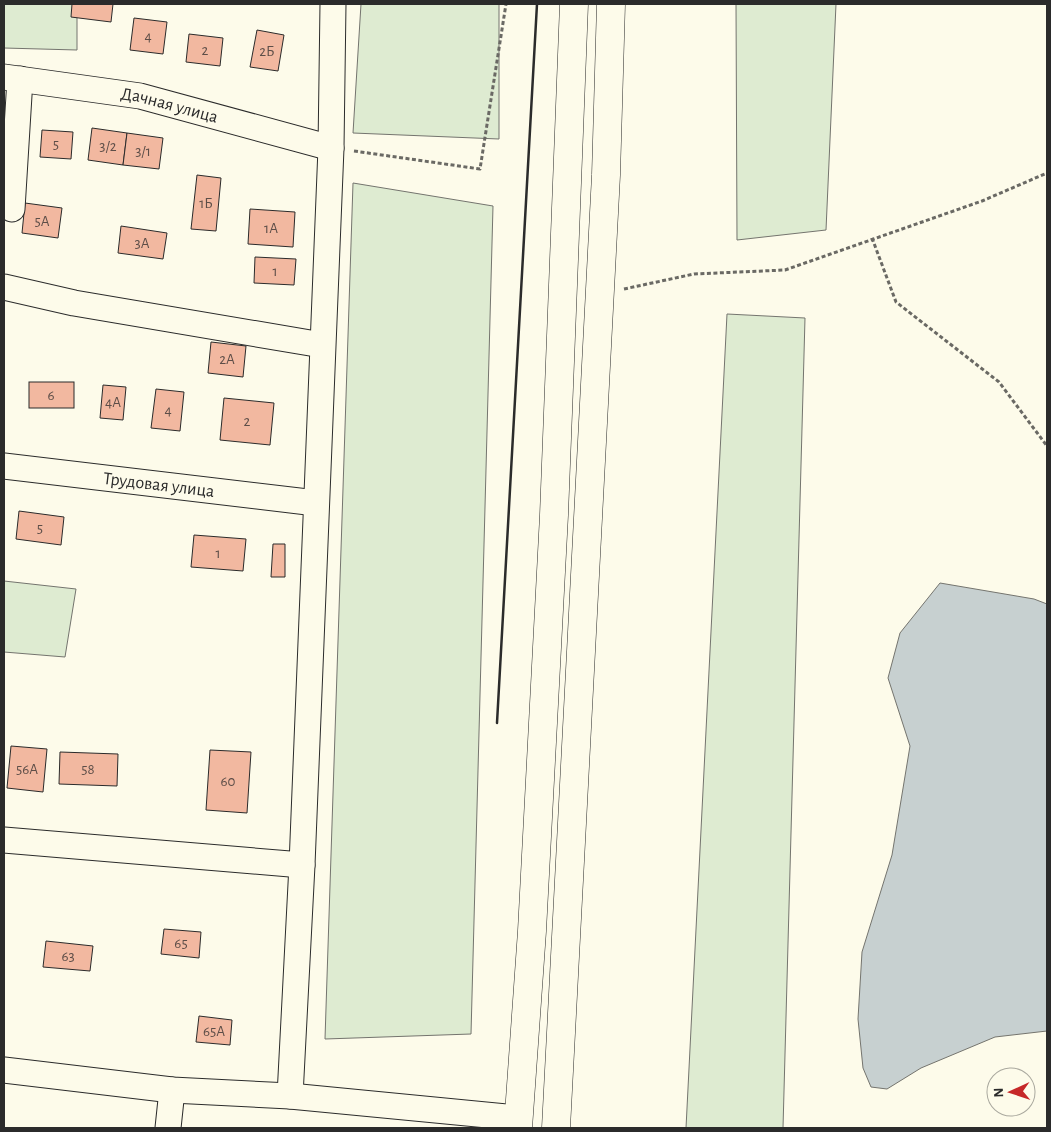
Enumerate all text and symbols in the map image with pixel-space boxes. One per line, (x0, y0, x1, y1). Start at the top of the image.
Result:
house number: 4 (144, 29, 152, 44)
house number: 2 (202, 43, 209, 58)
house number: 2Б (259, 44, 275, 59)
street label: Дачная улица (119, 85, 220, 127)
house number: 5 (53, 137, 59, 152)
house number: 3/2 (99, 139, 117, 154)
house number: 3/1 (135, 144, 151, 159)
house number: 1Б (199, 196, 213, 211)
house number: 5А (34, 214, 50, 229)
house number: 1А (264, 221, 278, 236)
house number: 3А (134, 236, 150, 251)
house number: 1 (272, 264, 278, 279)
house number: 2А (219, 352, 235, 367)
house number: 6 (47, 388, 55, 403)
house number: 4А (105, 395, 121, 410)
house number: 4 (164, 403, 172, 418)
house number: 2 (244, 414, 251, 429)
street label: Трудовая улица (102, 470, 215, 501)
house number: 5 (37, 521, 43, 536)
house number: 1 (215, 546, 221, 561)
house number: 56А (16, 762, 38, 777)
house number: 58 (81, 762, 95, 777)
house number: 60 (221, 774, 236, 789)
house number: 65 (174, 936, 188, 951)
house number: 63 (61, 949, 75, 964)
house number: 65А (203, 1024, 225, 1039)
north arrow (986, 1067, 1036, 1117)
text: N (992, 1087, 1006, 1098)

